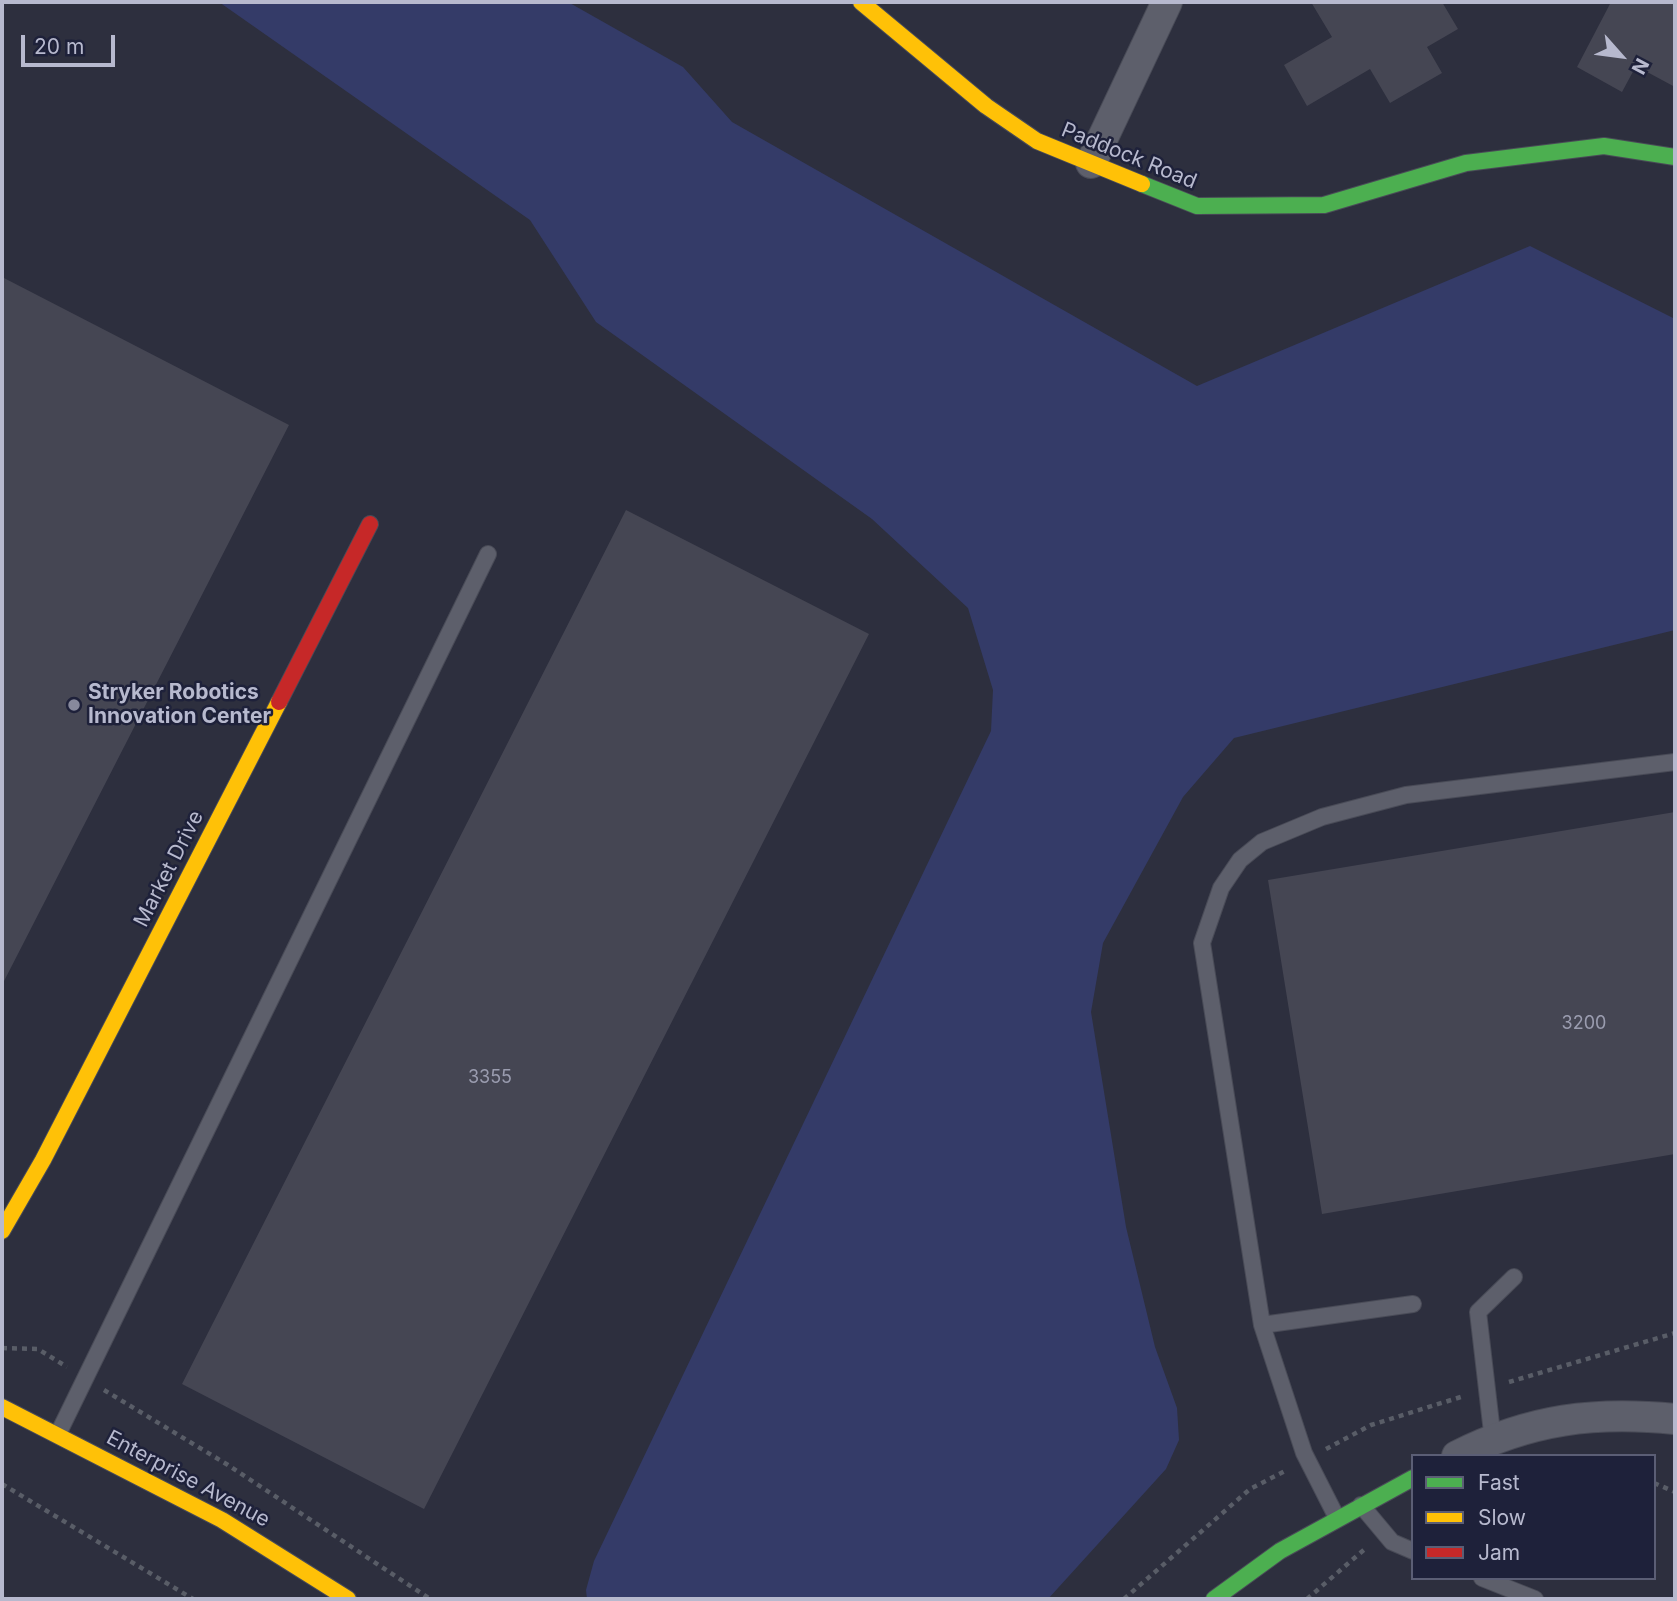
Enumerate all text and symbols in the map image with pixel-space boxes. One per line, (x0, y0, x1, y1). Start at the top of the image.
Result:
scale bar (24, 21, 119, 65)
north arrow (1586, 21, 1656, 91)
text: 20 m (34, 34, 84, 59)
text: N (1626, 54, 1654, 78)
street label: Paddock Road (1058, 117, 1200, 195)
place label: Stryker Robotics Innovation Center (88, 680, 271, 730)
marker: Stryker Robotics Innovation Center (66, 697, 82, 713)
street label: Market Drive (129, 807, 209, 931)
house number: 3200 (1562, 1013, 1606, 1035)
house number: 3355 (468, 1067, 512, 1089)
street label: Enterprise Avenue (102, 1425, 274, 1533)
legend (1411, 1454, 1656, 1580)
text: Fast (1478, 1470, 1520, 1495)
text: Slow (1478, 1505, 1526, 1530)
text: Jam (1478, 1540, 1520, 1565)

